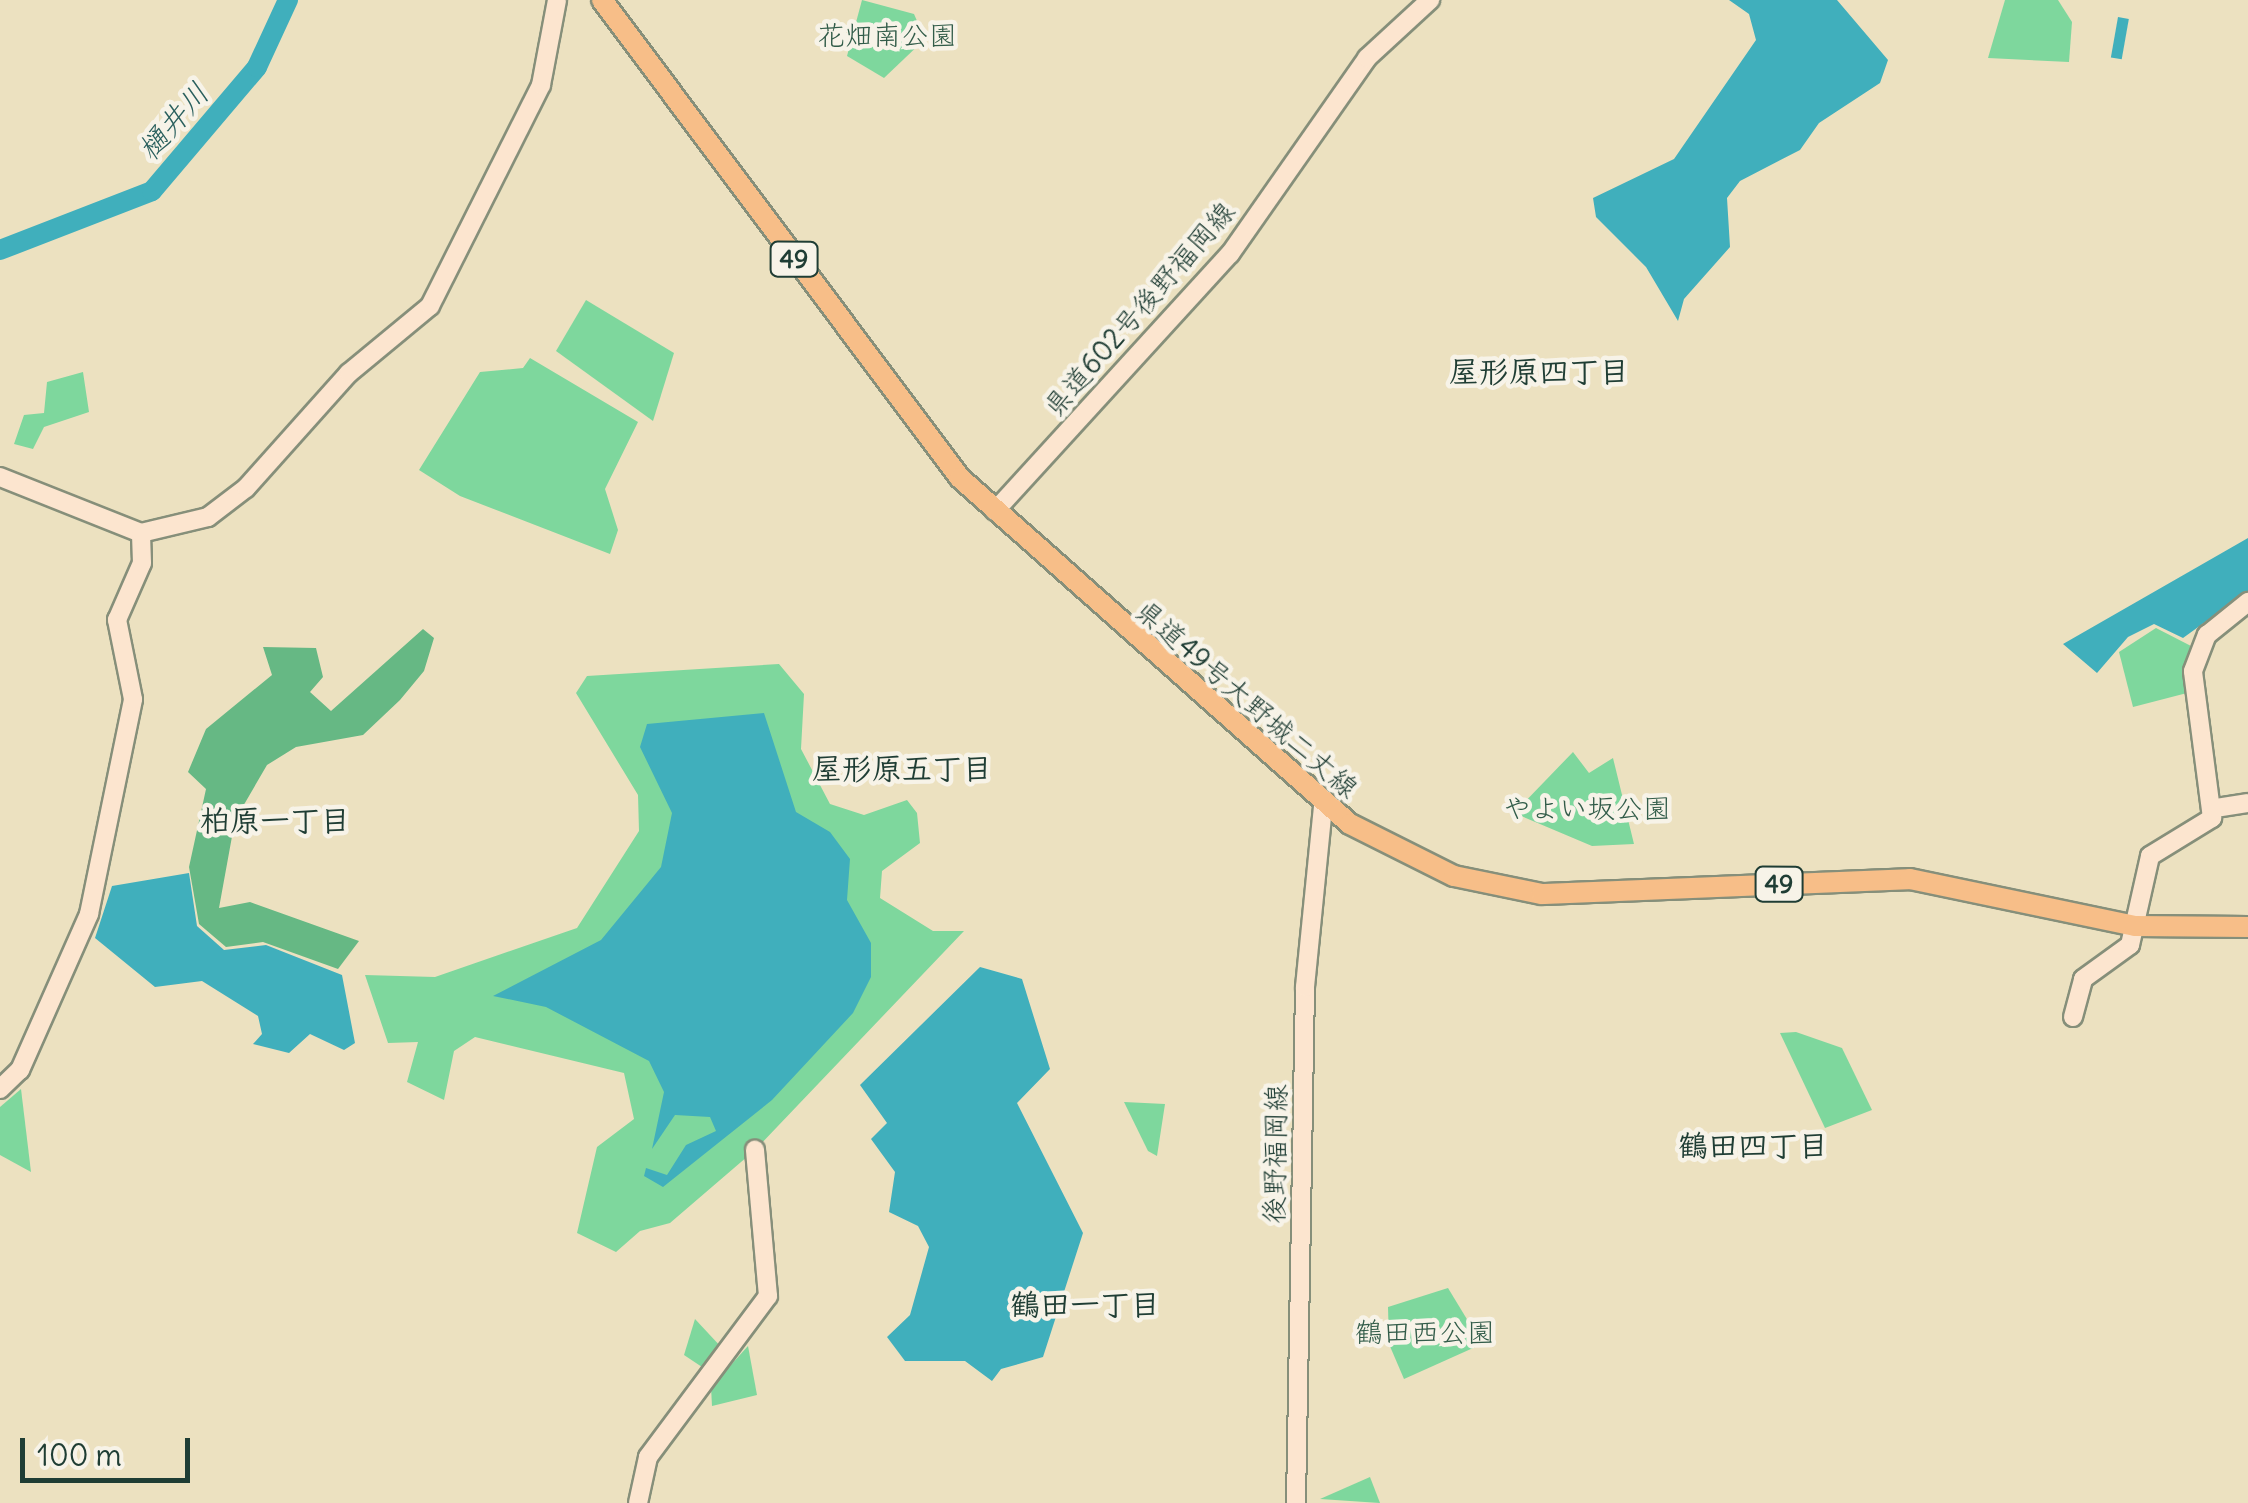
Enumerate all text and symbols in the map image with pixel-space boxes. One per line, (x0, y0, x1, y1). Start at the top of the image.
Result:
park label: 花畑南公園 (817, 18, 957, 52)
water label: 樋井川 (130, 75, 216, 167)
street label: 県道602号後野福岡線 (1036, 195, 1242, 423)
road number: 49 (769, 239, 819, 279)
district label: 屋形原四丁目 (1449, 353, 1629, 389)
street label: 県道49号大野城二丈線 (1129, 593, 1365, 805)
district label: 屋形原五丁目 (812, 750, 992, 786)
park label: やよい坂公園 (1503, 791, 1671, 825)
district label: 柏原一丁目 (200, 802, 350, 838)
road number: 49 (1754, 864, 1804, 904)
street label: 後野福岡線 (1257, 1084, 1293, 1224)
district label: 鶴田四丁目 (1678, 1127, 1828, 1163)
district label: 鶴田一丁目 (1010, 1286, 1160, 1322)
park label: 鶴田西公園 (1355, 1315, 1495, 1349)
scale bar (25, 1418, 195, 1480)
text: 100 m (37, 1436, 122, 1474)

